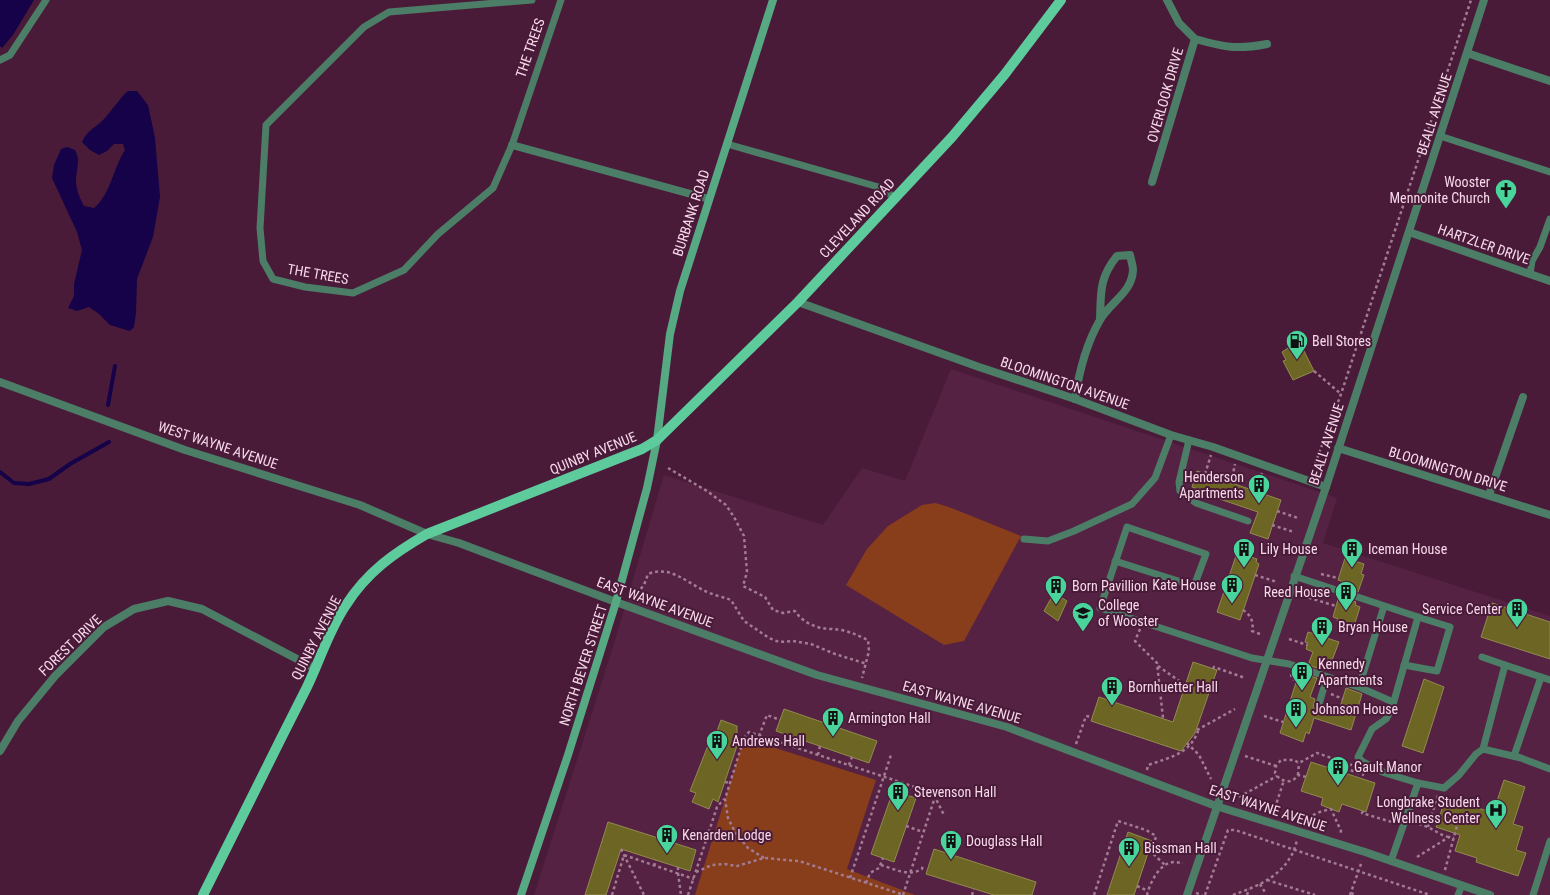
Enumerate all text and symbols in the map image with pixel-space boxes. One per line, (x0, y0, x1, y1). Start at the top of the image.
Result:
street label: THE TREES (512, 16, 548, 80)
street label: OVERLOOK DRIVE (1144, 46, 1186, 144)
street label: BEALL AVENUE (1413, 71, 1455, 157)
street label: BURBANK ROAD (669, 168, 713, 258)
place label: Wooster Mennonite Church (1390, 174, 1490, 206)
street label: CLEVELAND ROAD (816, 175, 898, 261)
church icon: Wooster Mennonite Church (1493, 177, 1519, 210)
street label: HARTZLER DRIVE (1436, 221, 1532, 267)
street label: THE TREES (286, 261, 350, 287)
fuel station icon: Bell Stores (1284, 328, 1310, 361)
place label: Bell Stores (1312, 333, 1371, 349)
street label: BLOOMINGTON AVENUE (999, 353, 1131, 413)
street label: BEALL AVENUE (1305, 401, 1347, 487)
street label: WEST WAYNE AVENUE (156, 418, 280, 472)
street label: QUINBY AVENUE (547, 428, 639, 478)
street label: BLOOMINGTON DRIVE (1387, 443, 1509, 495)
place label: Henderson Apartments (1179, 469, 1244, 501)
building icon: Henderson Apartments (1246, 472, 1272, 505)
building icon: Lily House (1231, 536, 1257, 569)
building icon: Iceman House (1339, 536, 1365, 569)
place label: Lily House (1260, 541, 1318, 557)
place label: Iceman House (1368, 541, 1448, 557)
building icon: Kate House (1219, 572, 1245, 605)
building icon: Born Pavillion (1043, 573, 1069, 606)
street label: EAST WAYNE AVENUE (595, 574, 715, 630)
place label: Kate House (1152, 577, 1216, 593)
place label: Born Pavillion (1072, 578, 1148, 594)
building icon: Reed House (1333, 579, 1359, 612)
place label: Reed House (1264, 584, 1330, 600)
street label: QUINBY AVENUE (288, 593, 344, 683)
building icon: Service Center (1504, 596, 1530, 629)
place label: College of Wooster (1098, 597, 1159, 629)
school or university icon: College of Wooster (1070, 600, 1096, 633)
place label: Service Center (1422, 601, 1502, 617)
street label: NORTH BEVER STREET (556, 602, 610, 728)
street label: FOREST DRIVE (35, 611, 105, 679)
building icon: Bryan House (1309, 614, 1335, 647)
place label: Bryan House (1338, 619, 1408, 635)
place label: Kennedy Apartments (1318, 656, 1383, 688)
building icon: Kennedy Apartments (1289, 659, 1315, 692)
building icon: Bornhuetter Hall (1099, 674, 1125, 707)
street label: EAST WAYNE AVENUE (901, 677, 1023, 727)
place label: Bornhuetter Hall (1128, 679, 1218, 695)
building icon: Johnson House (1283, 696, 1309, 729)
place label: Johnson House (1312, 701, 1399, 717)
building icon: Armington Hall (820, 705, 846, 738)
place label: Armington Hall (848, 710, 931, 726)
building icon: Andrews Hall (704, 728, 730, 761)
place label: Andrews Hall (732, 733, 805, 749)
building icon: Gault Manor (1325, 754, 1351, 787)
place label: Gault Manor (1354, 759, 1422, 775)
building icon: Stevenson Hall (885, 779, 911, 812)
street label: EAST WAYNE AVENUE (1207, 781, 1329, 835)
place label: Stevenson Hall (914, 784, 996, 800)
place label: Longbrake Student Wellness Center (1376, 794, 1480, 826)
hospital icon: Longbrake Student Wellness Center (1483, 797, 1509, 830)
building icon: Kenarden Lodge (654, 822, 680, 855)
place label: Kenarden Lodge (682, 827, 772, 843)
building icon: Douglass Hall (938, 828, 964, 861)
place label: Douglass Hall (966, 833, 1042, 849)
building icon: Bissman Hall (1116, 835, 1142, 868)
place label: Bissman Hall (1144, 840, 1217, 856)

